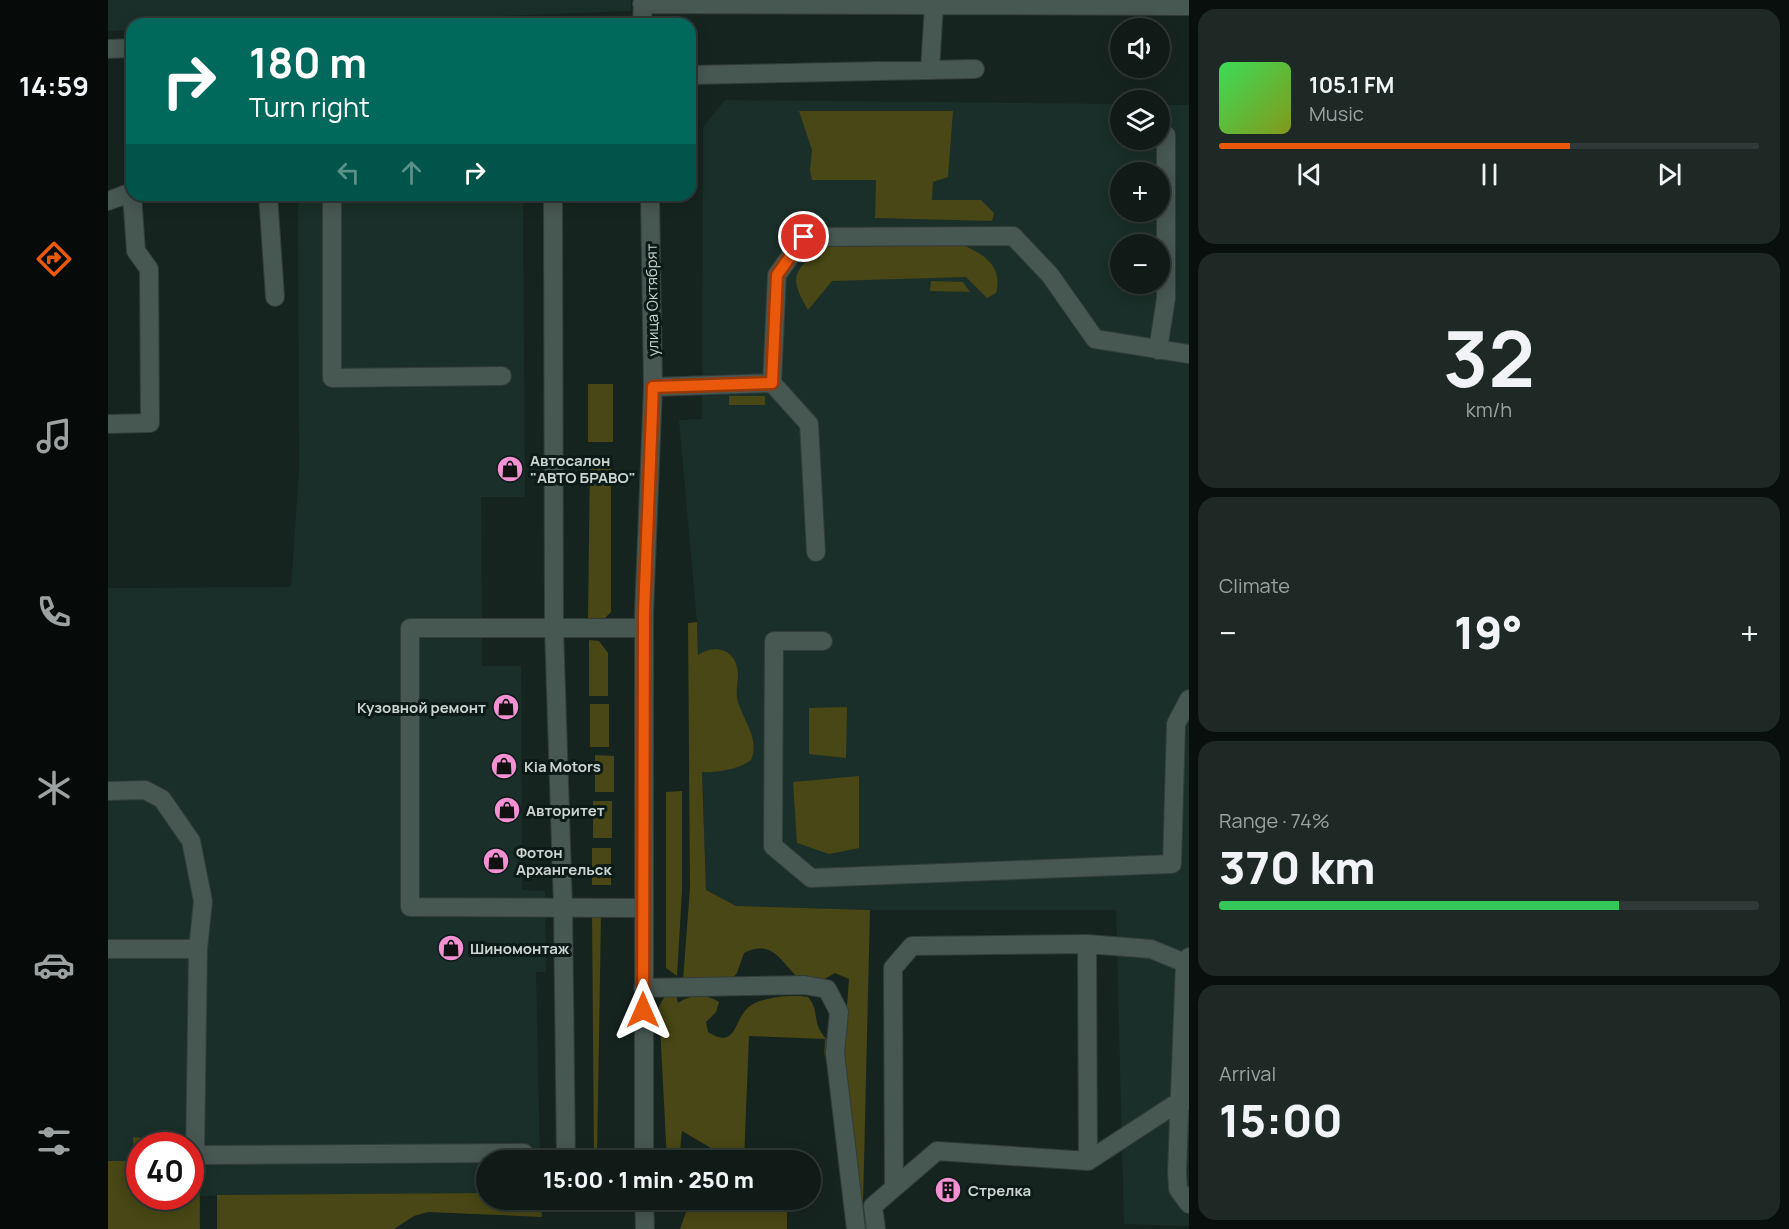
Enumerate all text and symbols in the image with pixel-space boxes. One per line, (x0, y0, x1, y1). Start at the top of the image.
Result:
map controls (1110, 18, 1170, 294)
button: sound (1110, 18, 1170, 78)
text: 180 m (249, 33, 367, 91)
icon: right (150, 42, 228, 120)
text: 14:59 (19, 67, 89, 104)
text: 105.1 FM (1309, 70, 1394, 100)
text: Turn right (249, 88, 370, 125)
button: layers (1110, 90, 1170, 150)
text: Music (1309, 100, 1364, 127)
icon: left (332, 156, 365, 189)
icon: ahead (395, 156, 428, 189)
icon: right (458, 156, 491, 189)
icon: previous (1293, 158, 1326, 191)
icon: pause (1473, 158, 1506, 191)
icon: next (1653, 158, 1686, 191)
button: + (1110, 162, 1170, 222)
pin (778, 211, 829, 262)
icon: arrive (787, 220, 820, 253)
button: − (1110, 234, 1170, 294)
icon: directions (33, 238, 75, 280)
street label: улица Октябрят (641, 243, 663, 357)
text: 32 (1443, 304, 1535, 410)
text: km/h (1466, 396, 1512, 423)
icon: music (33, 415, 75, 457)
place label: Автосалон "АВТО БРАВО" (530, 450, 636, 488)
shop icon: Автосалон "АВТО БРАВО" (495, 454, 525, 484)
text: Climate (1219, 572, 1290, 599)
icon: phone (33, 591, 75, 633)
text: 19° (1454, 601, 1523, 663)
text: − (1219, 610, 1237, 655)
text: + (1740, 610, 1759, 655)
shop icon: Кузовной ремонт (491, 692, 521, 722)
place label: Кузовной ремонт (357, 697, 486, 718)
shop icon: Kia Motors (489, 751, 519, 781)
place label: Kia Motors (524, 756, 601, 777)
icon: climate (33, 767, 75, 809)
shop icon: Авторитет (492, 795, 522, 825)
place label: Авторитет (526, 800, 605, 821)
text: Range · 74% (1219, 807, 1330, 834)
text: 370 km (1219, 836, 1375, 898)
place label: Фотон Архангельск (516, 842, 612, 880)
shop icon: Фотон Архангельск (481, 846, 511, 876)
shop icon: Шиномонтаж (436, 933, 466, 963)
place label: Шиномонтаж (470, 938, 570, 959)
icon: car (33, 944, 75, 986)
position arrow (611, 978, 675, 1042)
text: Arrival (1219, 1060, 1276, 1087)
text: 15:00 (1219, 1089, 1343, 1151)
icon: filters (33, 1120, 75, 1162)
speed limit sign: 40 (126, 1132, 204, 1210)
text: 15:00 · 1 min · 250 m (543, 1165, 754, 1195)
building icon: Стрелка (933, 1175, 963, 1205)
place label: Стрелка (968, 1180, 1031, 1201)

